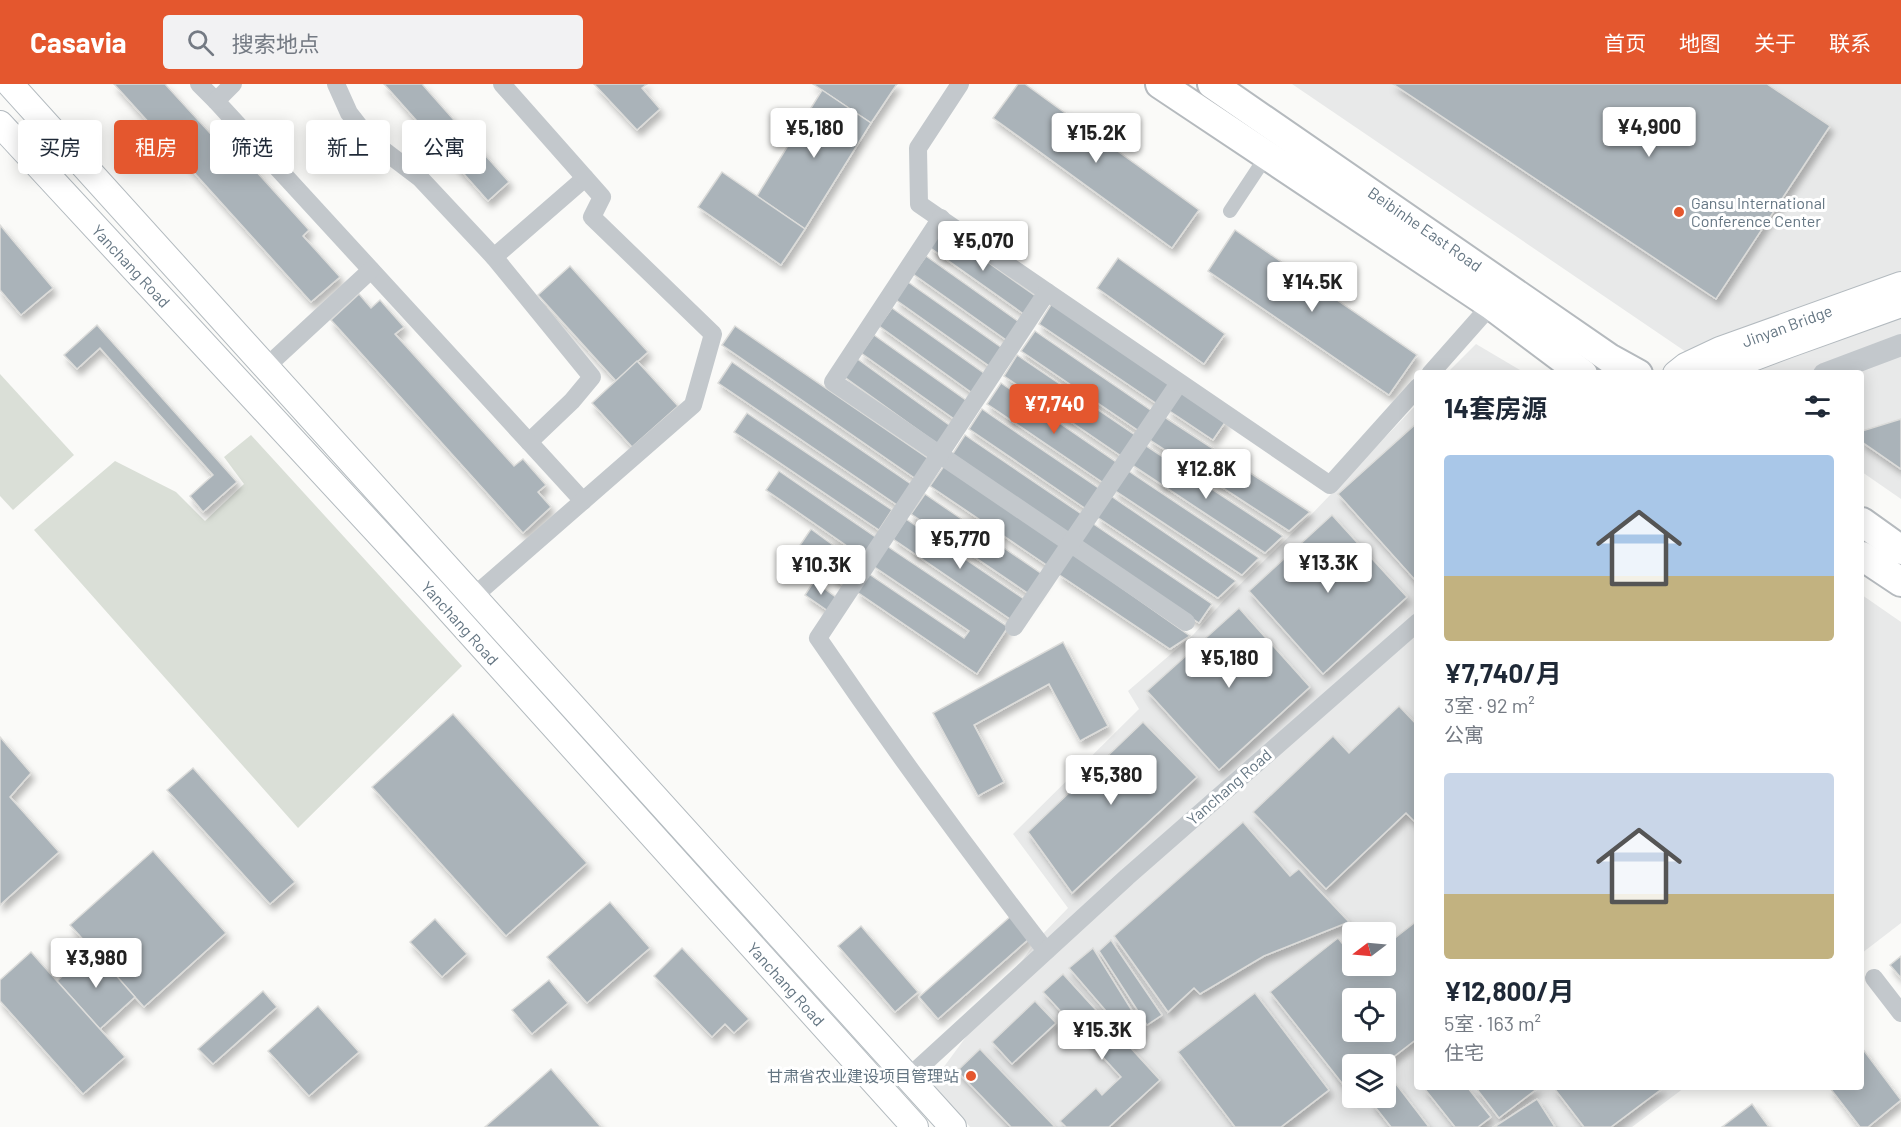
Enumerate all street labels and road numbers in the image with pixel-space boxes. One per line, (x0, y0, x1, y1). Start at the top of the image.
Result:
street label: Beibinhe East Road (1365, 182, 1486, 275)
street label: Yanchang Road (88, 220, 174, 311)
street label: Jinyan Bridge (1739, 300, 1835, 351)
street label: Yanchang Road (418, 577, 503, 668)
street label: Yanchang Road (1182, 745, 1275, 829)
street label: Yanchang Road (744, 938, 829, 1029)

